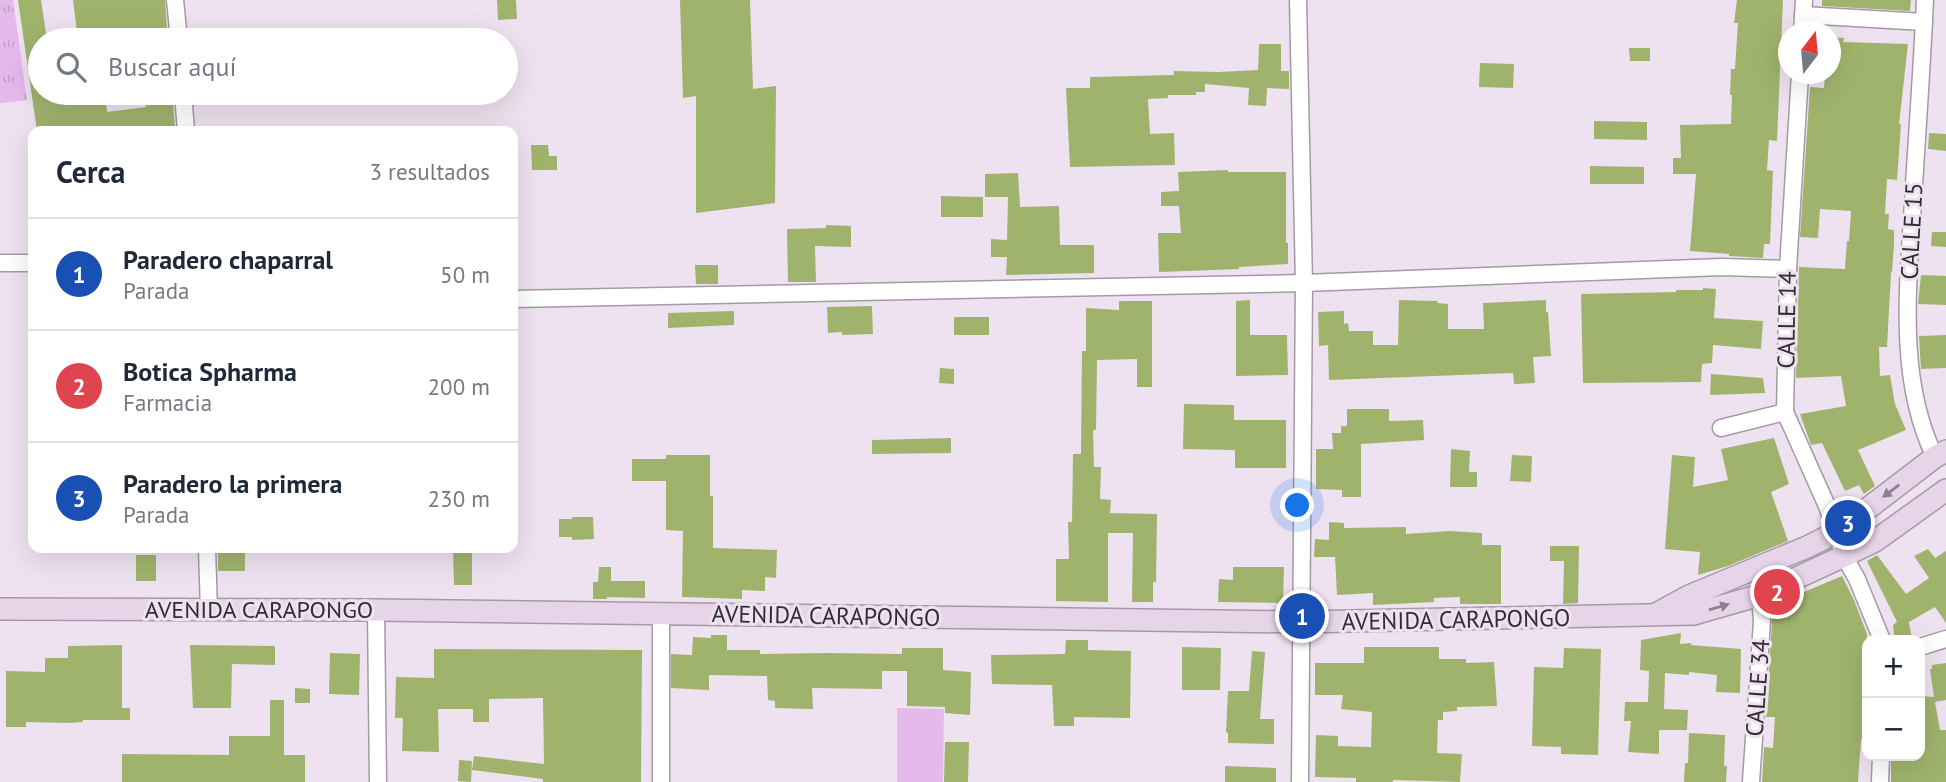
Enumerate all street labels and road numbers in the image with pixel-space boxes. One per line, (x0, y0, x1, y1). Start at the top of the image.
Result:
street label: CALLE 15 (1893, 182, 1930, 280)
street label: CALLE 14 (1770, 271, 1803, 369)
street label: AVENIDA CARAPONGO (145, 594, 373, 625)
street label: AVENIDA CARAPONGO (711, 598, 941, 633)
street label: AVENIDA CARAPONGO (1341, 602, 1571, 637)
street label: CALLE 34 (1739, 638, 1776, 738)

